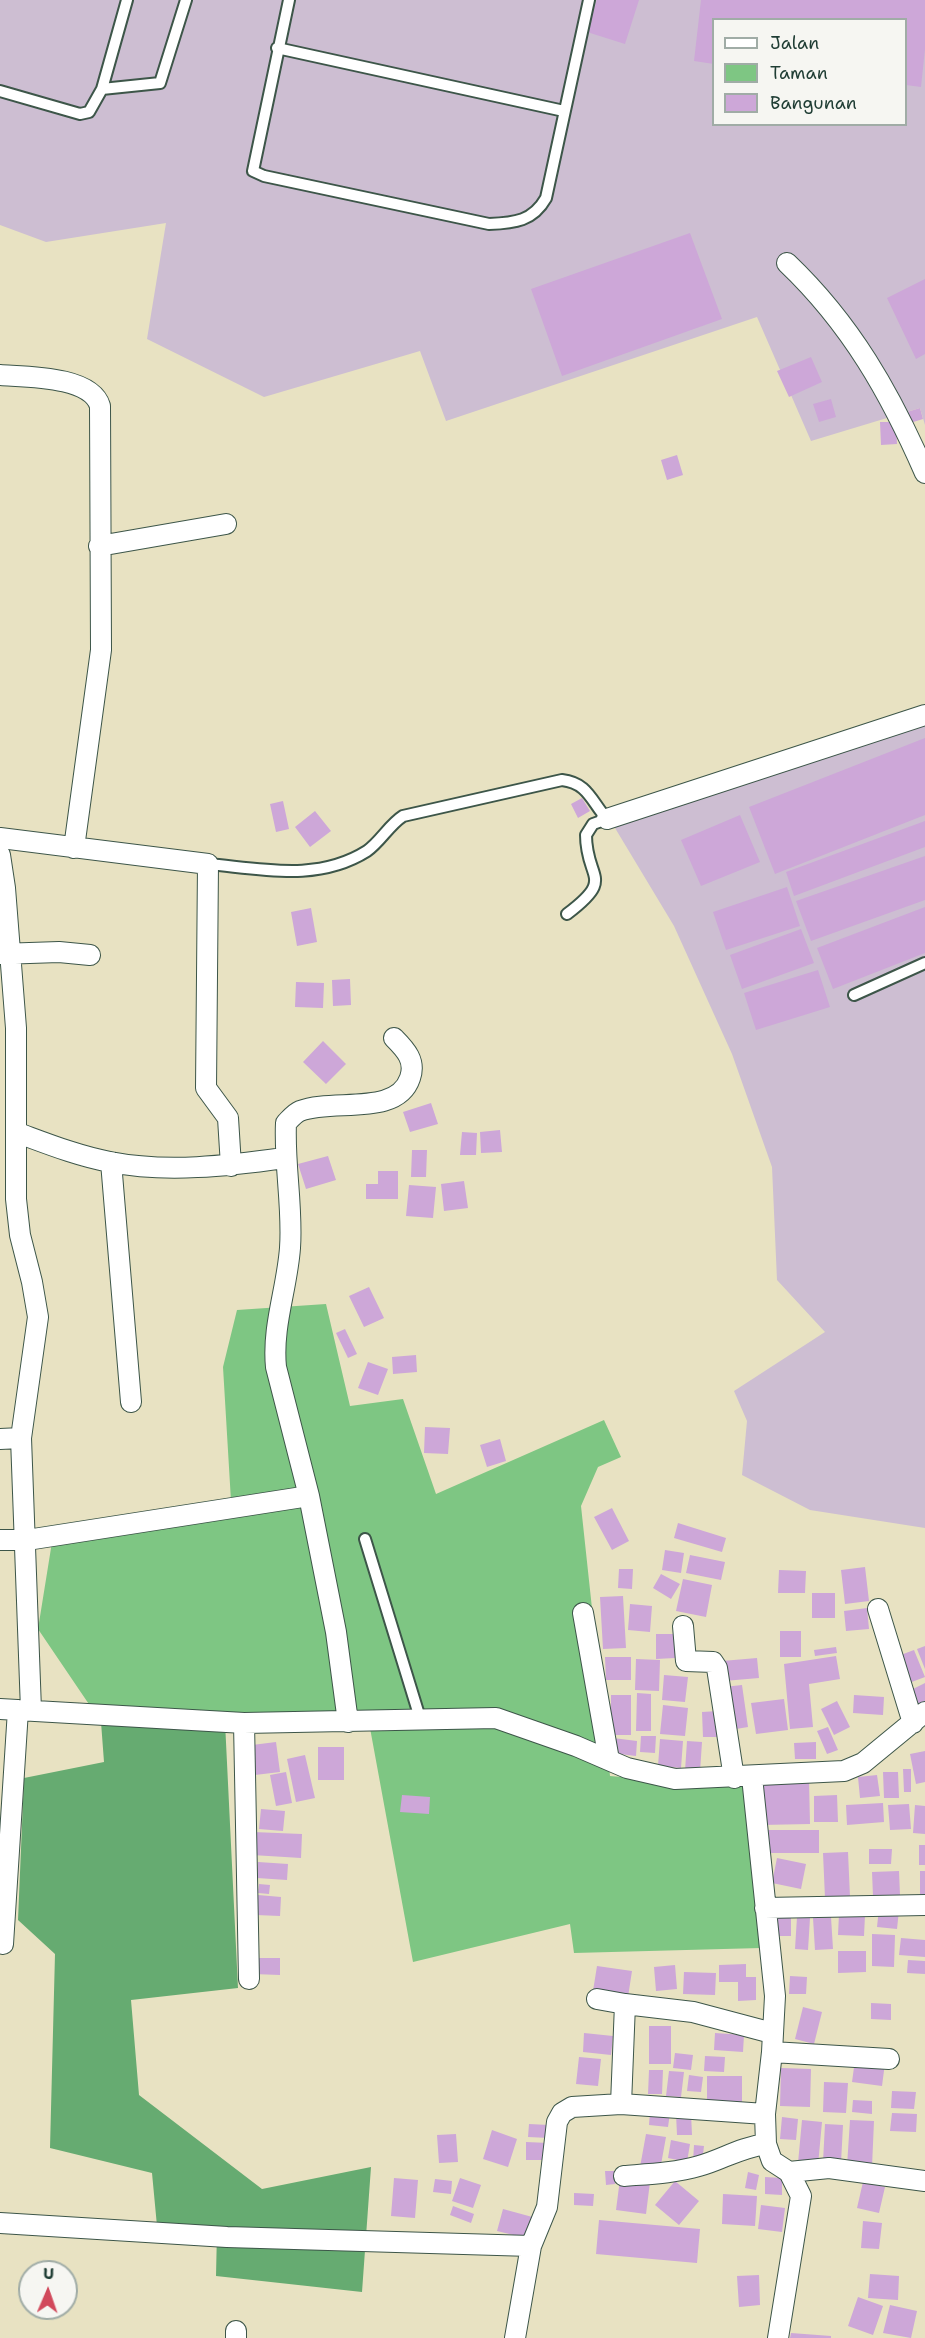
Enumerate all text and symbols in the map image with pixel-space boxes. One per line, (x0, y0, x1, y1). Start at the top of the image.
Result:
legend (712, 18, 907, 126)
text: Jalan (770, 31, 819, 55)
text: Taman (770, 61, 828, 85)
text: Bangunan (770, 91, 857, 115)
north arrow (18, 2260, 78, 2320)
text: U (43, 2263, 54, 2284)

